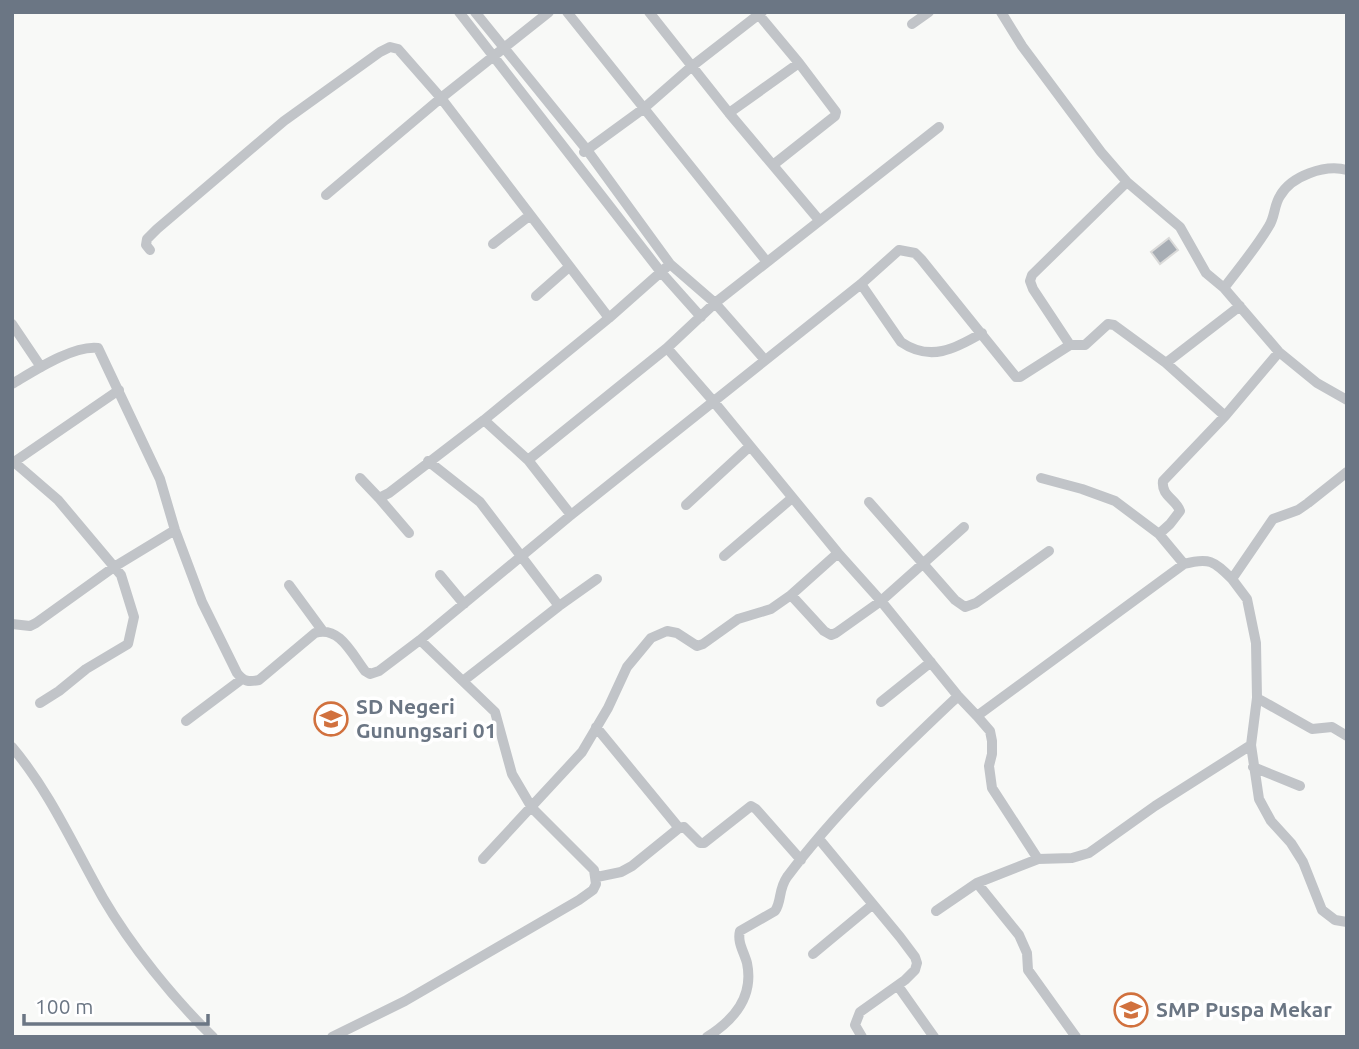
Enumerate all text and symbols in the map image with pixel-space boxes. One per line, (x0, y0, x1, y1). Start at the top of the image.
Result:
place label: SD Negeri Gunungsari 01 (356, 694, 497, 742)
school or university icon: SD Negeri Gunungsari 01 (312, 700, 350, 738)
scale bar (24, 982, 208, 1026)
school or university icon: SMP Puspa Mekar (1112, 991, 1150, 1029)
text: 100 m (35, 994, 93, 1018)
place label: SMP Puspa Mekar (1156, 997, 1332, 1021)

